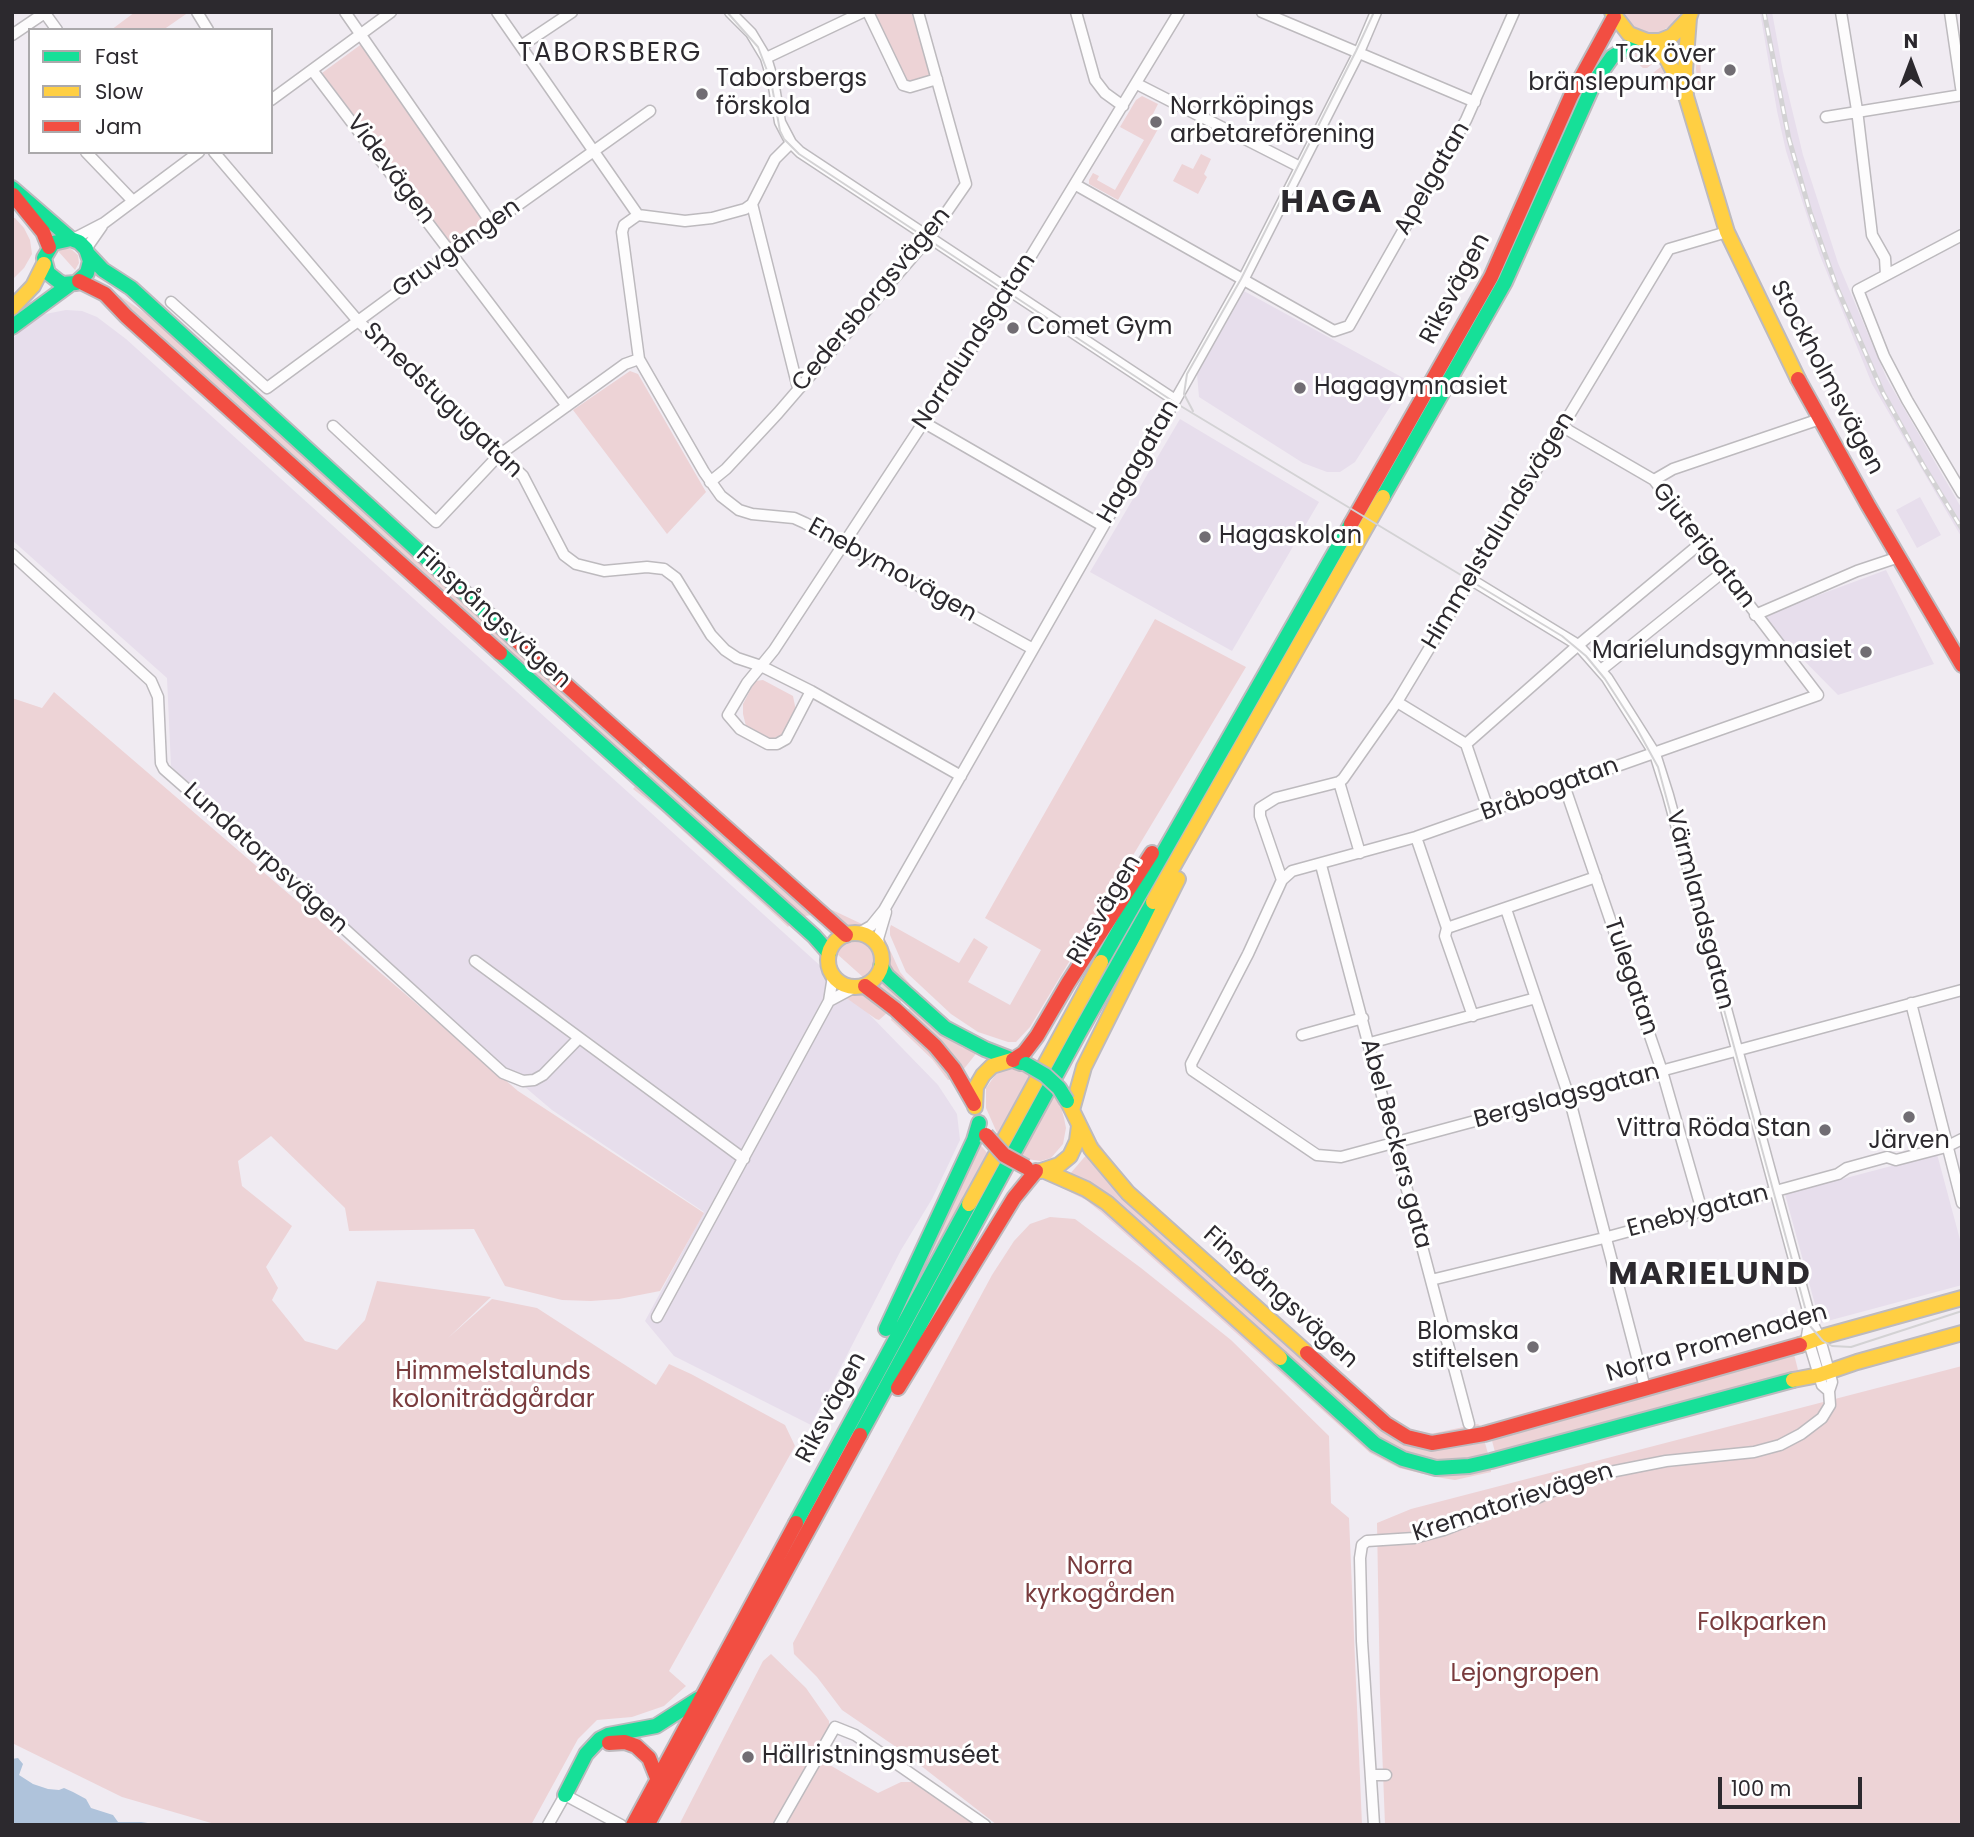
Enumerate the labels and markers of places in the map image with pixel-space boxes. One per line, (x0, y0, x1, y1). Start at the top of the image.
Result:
place label: Tak över bränslepumpar (1528, 42, 1716, 98)
marker: Tak över bränslepumpar (1722, 62, 1738, 78)
place label: Taborsbergs förskola (716, 66, 867, 122)
marker: Taborsbergs förskola (694, 86, 710, 102)
place label: Norrköpings arbetareförening (1170, 94, 1375, 150)
marker: Norrköpings arbetareförening (1148, 114, 1164, 130)
place label: Comet Gym (1027, 314, 1173, 342)
marker: Comet Gym (1005, 320, 1021, 336)
place label: Hagagymnasiet (1314, 374, 1507, 402)
marker: Hagagymnasiet (1292, 380, 1308, 396)
place label: Hagaskolan (1219, 523, 1362, 551)
marker: Hagaskolan (1197, 529, 1213, 545)
place label: Marielundsgymnasiet (1592, 638, 1852, 666)
marker: Marielundsgymnasiet (1858, 644, 1874, 660)
marker: Järven (1901, 1109, 1917, 1125)
place label: Vittra Röda Stan (1617, 1116, 1811, 1144)
marker: Vittra Röda Stan (1817, 1122, 1833, 1138)
place label: Järven (1868, 1128, 1950, 1156)
place label: Blomska stiftelsen (1412, 1319, 1519, 1375)
marker: Blomska stiftelsen (1525, 1339, 1541, 1355)
place label: Hällristningsmuséet (762, 1743, 999, 1771)
marker: Hällristningsmuséet (740, 1749, 756, 1765)

